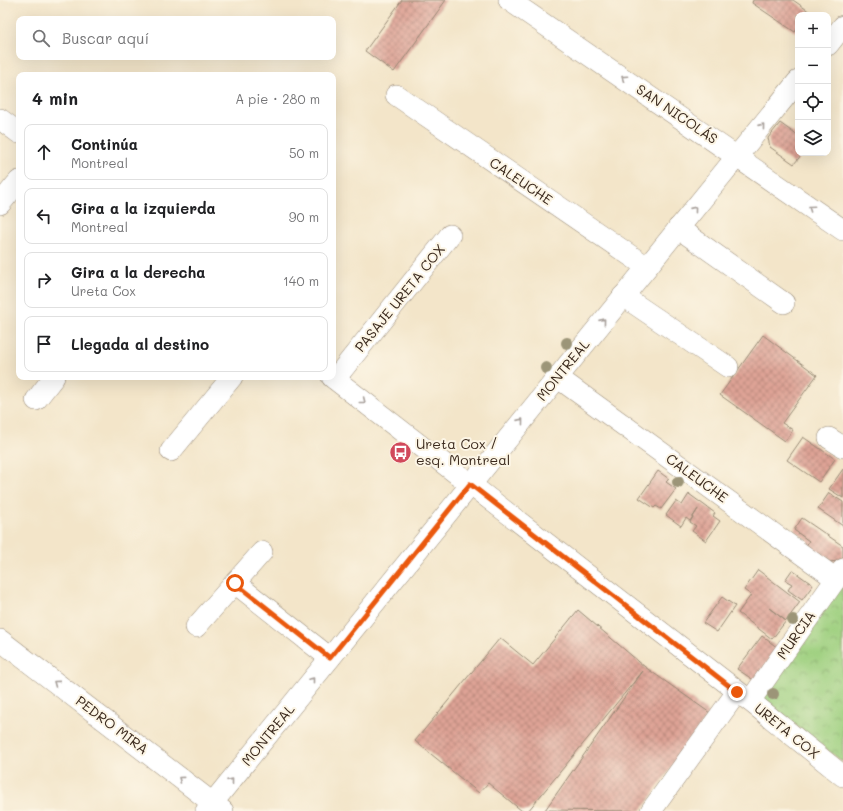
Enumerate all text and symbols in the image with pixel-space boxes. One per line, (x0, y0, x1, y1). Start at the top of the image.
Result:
map controls (795, 12, 831, 156)
button: + (795, 12, 831, 48)
search box (16, 16, 336, 60)
icon: search (30, 27, 52, 49)
text: Buscar aquí (62, 28, 149, 48)
button: − (795, 48, 831, 84)
one-way arrow (621, 76, 628, 83)
street label: SAN NICOLÁS (633, 79, 722, 148)
button: locate (795, 84, 831, 120)
text: 4 min (32, 87, 78, 109)
text: A pie · 280 m (235, 90, 320, 107)
button: layers (795, 120, 831, 156)
one-way arrow (758, 123, 765, 130)
text: Continúa (71, 134, 138, 154)
icon: ahead (33, 141, 55, 163)
text: 50 m (289, 144, 319, 161)
street label: CALEUCHE (486, 152, 557, 209)
text: Montreal (71, 154, 128, 171)
text: Gira a la izquierda (71, 198, 216, 218)
icon: left (33, 205, 55, 227)
one-way arrow (808, 205, 815, 213)
one-way arrow (690, 206, 697, 213)
text: 90 m (289, 208, 319, 225)
text: Montreal (71, 218, 128, 235)
street label: PASAJE URETA COX (350, 240, 449, 356)
text: Gira a la derecha (71, 262, 205, 282)
icon: right (33, 269, 55, 291)
text: 140 m (283, 272, 319, 289)
text: Ureta Cox (71, 282, 136, 299)
one-way arrow (599, 318, 606, 325)
icon: arrive (33, 333, 55, 355)
text: Llegada al destino (71, 334, 209, 354)
street label: MONTREAL (532, 334, 594, 405)
one-way arrow (359, 396, 366, 403)
one-way arrow (517, 419, 524, 426)
place label: Ureta Cox / esq. Montreal (416, 434, 510, 469)
bus stop icon: Ureta Cox / esq. Montreal (387, 439, 413, 465)
street label: CALEUCHE (662, 449, 732, 507)
route start (226, 574, 244, 592)
street label: MURCIA (772, 607, 819, 663)
one-way arrow (308, 677, 315, 684)
one-way arrow (53, 680, 60, 687)
route end (728, 683, 746, 701)
street label: PEDRO MIRA (72, 691, 153, 758)
street label: URETA COX (751, 698, 824, 763)
street label: MONTREAL (237, 699, 299, 770)
one-way arrow (178, 776, 185, 783)
one-way arrow (226, 778, 233, 785)

